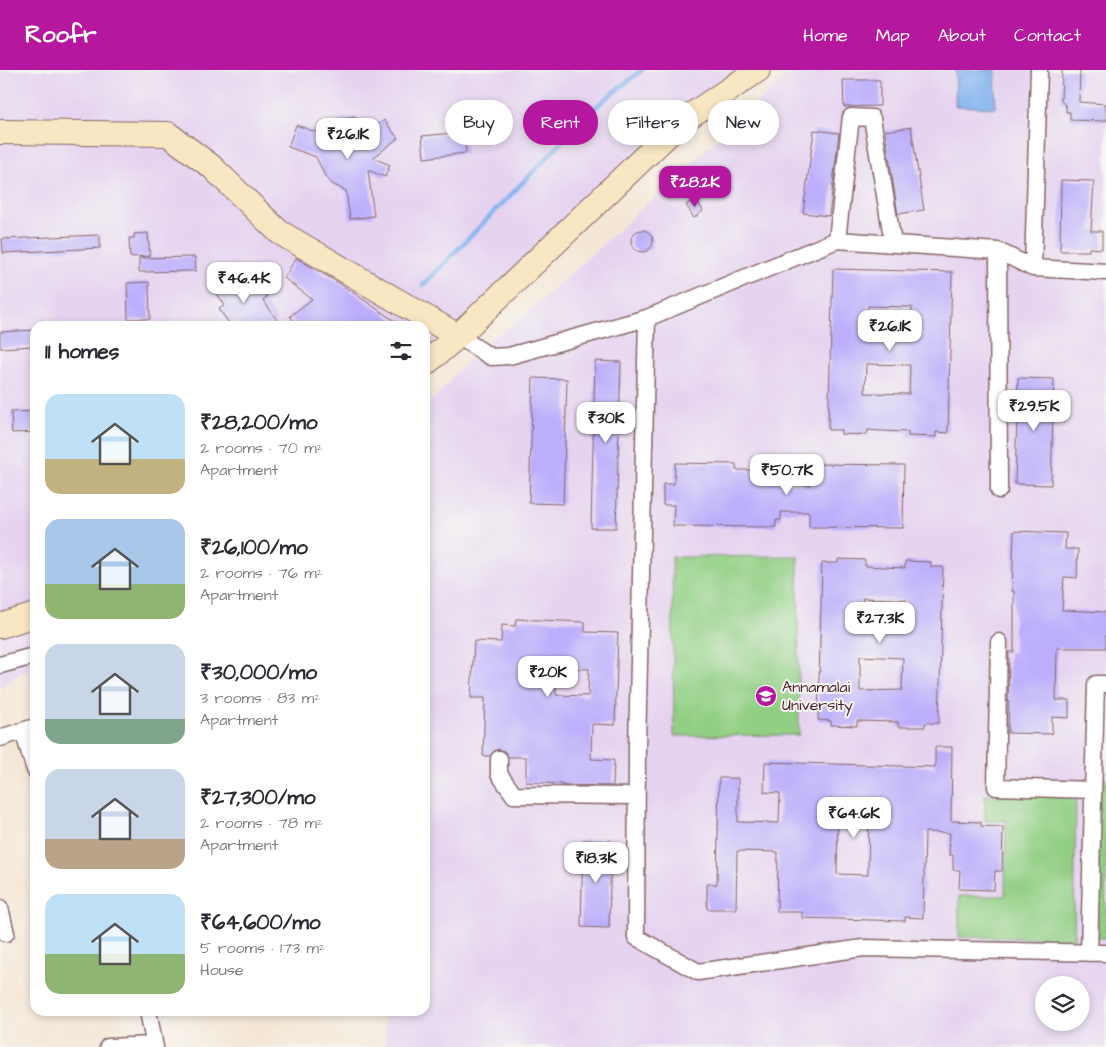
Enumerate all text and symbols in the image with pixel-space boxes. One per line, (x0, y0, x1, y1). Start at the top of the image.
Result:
text: Roofr (25, 18, 97, 52)
text: Home (803, 23, 848, 48)
text: Map (876, 23, 910, 48)
text: About (938, 23, 986, 48)
text: Contact (1014, 23, 1081, 48)
chip: Buy (445, 100, 513, 145)
chip: Rent (523, 100, 598, 145)
chip: Filters (608, 100, 698, 145)
chip: New (708, 100, 779, 145)
pin: ₹26.1K (307, 118, 389, 160)
text: ₹26.1K (327, 123, 369, 145)
pin: ₹28.2K (654, 166, 736, 208)
text: ₹28.2K (670, 171, 720, 193)
pin: ₹46.4K (203, 262, 285, 304)
text: ₹46.4K (218, 267, 270, 289)
pin: ₹26.1K (849, 310, 931, 352)
text: ₹26.1K (869, 315, 911, 337)
text: 11 homes (45, 337, 119, 366)
icon: filters (387, 337, 415, 365)
pin: ₹29.5K (993, 390, 1075, 432)
text: ₹29.5K (1009, 395, 1059, 417)
pin: ₹30K (576, 402, 636, 444)
text: ₹30K (587, 407, 625, 429)
text: ₹28,200/mo (200, 408, 318, 437)
icon: home (85, 414, 145, 474)
text: 2 rooms · 70 m² (200, 437, 323, 459)
pin: ₹50.7K (746, 454, 828, 496)
text: Apartment (200, 459, 278, 481)
text: ₹50.7K (761, 459, 813, 481)
text: ₹26,100/mo (200, 533, 308, 562)
icon: home (85, 539, 145, 599)
text: 2 rooms · 76 m² (200, 562, 323, 584)
text: Apartment (200, 584, 278, 606)
pin: ₹27.3K (839, 602, 921, 644)
text: ₹27.3K (856, 607, 904, 629)
pin: ₹20K (518, 656, 578, 698)
text: ₹30,000/mo (200, 658, 317, 687)
text: ₹20K (529, 661, 567, 683)
icon: home (85, 664, 145, 724)
place label: Annamalai University (782, 676, 853, 717)
school or university icon: Annamalai University (754, 684, 778, 708)
text: 3 rooms · 83 m² (200, 687, 320, 709)
text: Apartment (200, 709, 278, 731)
text: ₹27,300/mo (200, 783, 316, 812)
icon: home (85, 789, 145, 849)
pin: ₹64.6K (813, 796, 895, 839)
text: ₹64.6K (828, 802, 880, 824)
text: 2 rooms · 78 m² (200, 812, 323, 834)
text: Apartment (200, 834, 278, 856)
pin: ₹18.3K (555, 842, 637, 884)
text: ₹18.3K (575, 847, 617, 869)
text: ₹64,600/mo (200, 908, 321, 937)
icon: home (85, 914, 145, 974)
text: 5 rooms · 173 m² (200, 937, 325, 959)
text: House (200, 959, 244, 981)
map controls (1035, 976, 1090, 1031)
button: layers (1035, 976, 1090, 1031)

